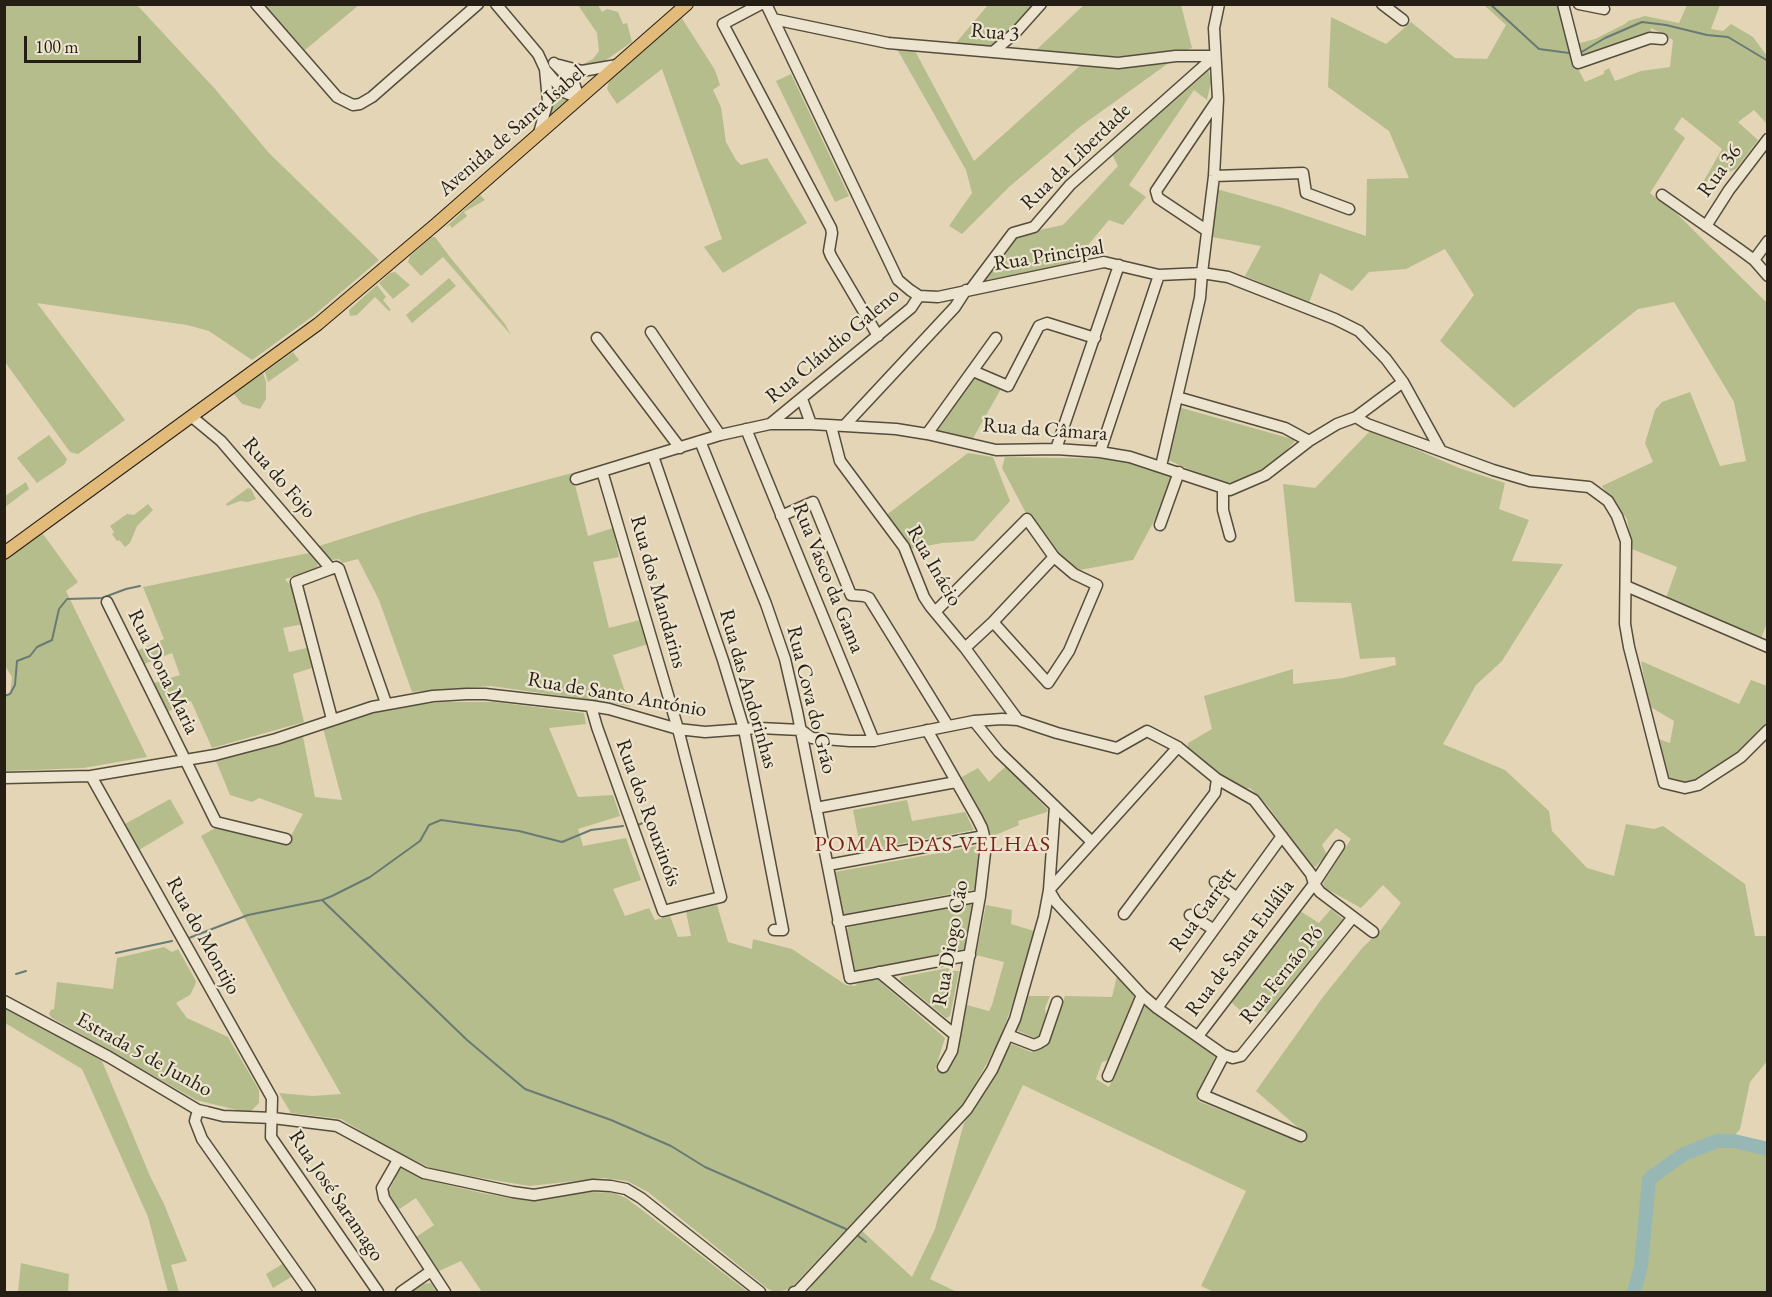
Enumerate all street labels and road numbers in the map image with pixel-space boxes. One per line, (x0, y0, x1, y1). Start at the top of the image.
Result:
street label: Rua 3 (970, 18, 1020, 48)
street label: Avenida de Santa Isabel (433, 60, 591, 202)
street label: Rua da Liberdade (1016, 98, 1136, 216)
street label: Rua 36 (1693, 140, 1747, 202)
street label: Rua Principal (992, 235, 1106, 277)
street label: Rua Cláudio Galeno (761, 283, 905, 409)
street label: Rua da Câmara (982, 413, 1108, 447)
street label: Rua do Fojo (237, 432, 321, 524)
street label: Rua Vasco da Gama (786, 499, 870, 657)
street label: Rua dos Mandarins (624, 513, 692, 671)
street label: Rua Inácio (901, 521, 967, 611)
street label: Rua Dona Maria (122, 605, 204, 739)
street label: Rua das Andorinhas (713, 606, 783, 772)
street label: Rua Cova do Grão (780, 624, 842, 776)
street label: Rua de Santo António (526, 667, 708, 723)
street label: Rua dos Rouxinóis (610, 736, 686, 890)
street label: Rua Garrett (1164, 863, 1242, 957)
street label: Rua do Montijo (160, 873, 246, 999)
street label: Rua de Santa Eulália (1180, 875, 1300, 1021)
street label: Rua Diogo Cão (928, 878, 974, 1008)
street label: Rua Fernão Pó (1235, 921, 1329, 1029)
street label: Estrada 5 de Junho (72, 1007, 216, 1103)
street label: Rua José Saramago (283, 1125, 389, 1267)

